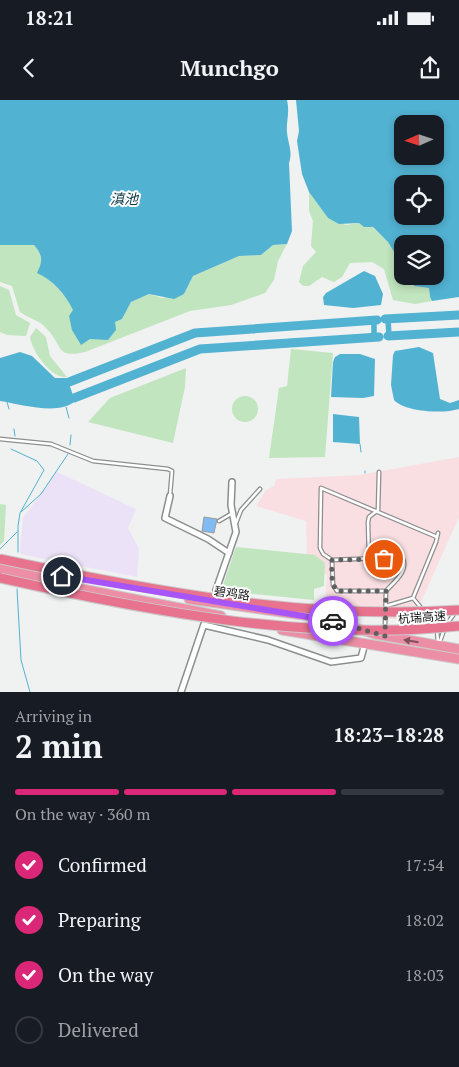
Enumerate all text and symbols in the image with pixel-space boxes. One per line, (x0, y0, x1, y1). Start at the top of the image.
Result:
text: 18:21 (25, 5, 74, 30)
text: Munchgo (180, 53, 279, 82)
icon: back (15, 54, 43, 82)
icon: share (416, 54, 444, 82)
north arrow (394, 115, 444, 165)
map controls (394, 115, 444, 285)
button: locate (394, 175, 444, 225)
water label: 滇池 (110, 189, 140, 208)
button: layers (394, 235, 444, 285)
pin (363, 538, 405, 580)
icon: bag (370, 545, 398, 573)
pin (41, 555, 83, 597)
icon: home (48, 562, 76, 590)
street label: 碧鸡路 (213, 583, 251, 603)
courier (308, 596, 358, 646)
icon: car (319, 607, 347, 635)
street label: 杭瑞高速 (398, 608, 446, 626)
one-way arrow (403, 636, 419, 644)
text: Arriving in (15, 705, 92, 727)
text: 18:23–18:28 (333, 722, 444, 747)
text: 2 min (15, 725, 103, 767)
text: On the way · 360 m (15, 803, 150, 825)
icon: check (15, 851, 43, 879)
text: Confirmed (58, 852, 147, 877)
text: 17:54 (405, 854, 444, 876)
icon: check (15, 906, 43, 934)
text: Preparing (58, 907, 141, 932)
text: 18:02 (405, 909, 444, 931)
icon: check (15, 961, 43, 989)
text: On the way (58, 962, 153, 987)
text: 18:03 (405, 964, 444, 986)
text: Delivered (58, 1017, 139, 1042)

